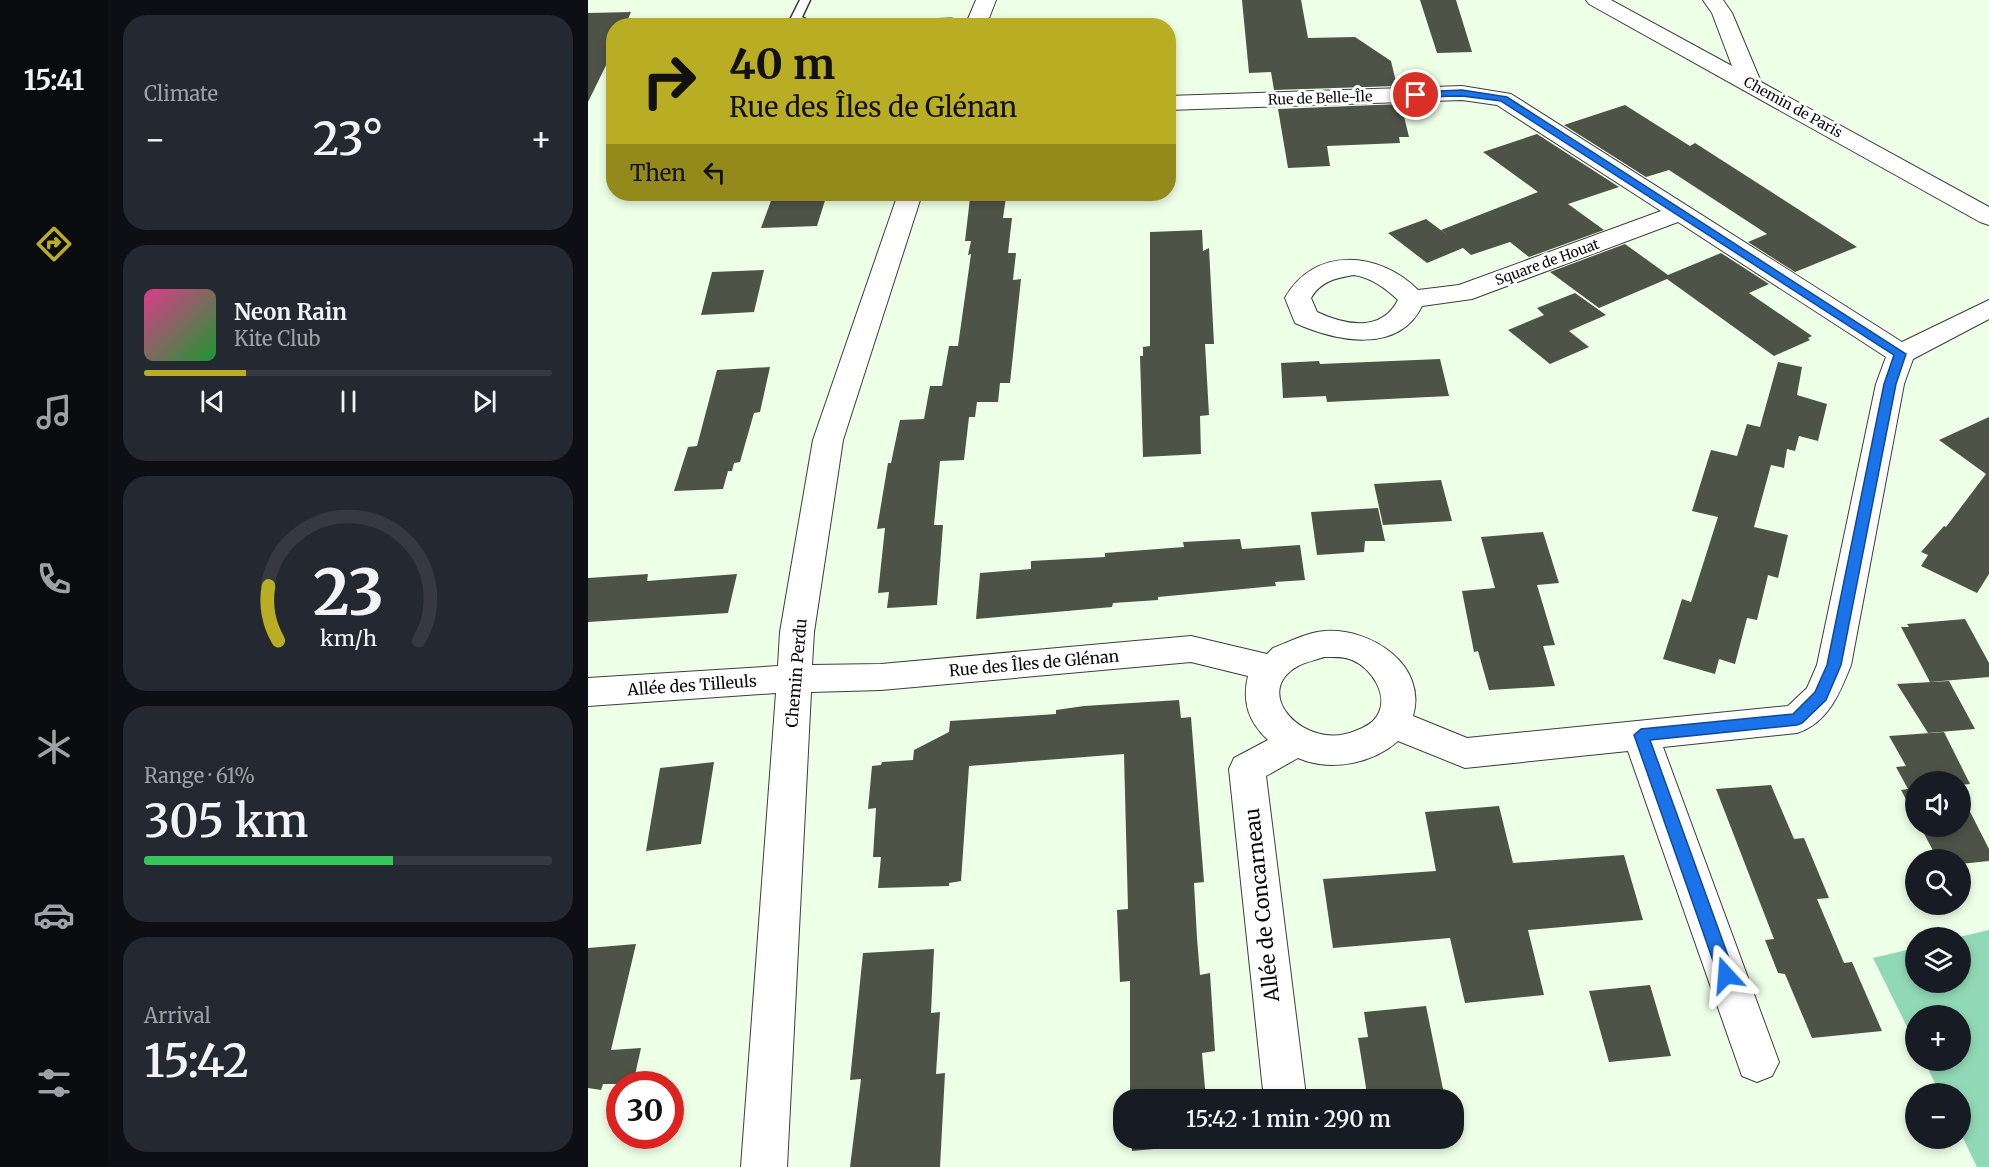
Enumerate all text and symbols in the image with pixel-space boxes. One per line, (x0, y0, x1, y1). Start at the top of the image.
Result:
text: 40 m (729, 38, 835, 90)
icon: right (630, 42, 708, 120)
text: 15:41 (24, 63, 84, 97)
pin (1390, 69, 1441, 120)
street label: Chemin de Paris (1741, 72, 1846, 142)
icon: arrive (1399, 78, 1432, 111)
text: Climate (144, 81, 218, 106)
street label: Rue de Belle-Île (1267, 87, 1373, 109)
text: Rue des Îles de Glénan (729, 90, 1017, 124)
text: 23° (313, 111, 383, 167)
text: − (144, 119, 166, 160)
text: + (530, 119, 552, 160)
icon: left (698, 156, 731, 189)
text: Then (630, 159, 686, 187)
icon: directions (33, 223, 75, 265)
street label: Square de Houat (1492, 235, 1602, 289)
text: Neon Rain (234, 298, 347, 326)
text: Kite Club (234, 326, 320, 351)
icon: previous (196, 385, 229, 418)
icon: pause (332, 385, 365, 418)
icon: next (468, 385, 501, 418)
icon: music (33, 391, 75, 433)
text: 23 (313, 554, 383, 632)
icon: phone (33, 558, 75, 600)
street label: Chemin Perdu (781, 618, 811, 728)
text: km/h (320, 625, 376, 652)
street label: Rue des Îles de Glénan (948, 646, 1120, 680)
street label: Allée des Tilleuls (626, 670, 757, 700)
icon: climate (33, 726, 75, 768)
text: Range · 61% (144, 763, 255, 788)
map controls (1905, 771, 1971, 1149)
button: sound (1905, 771, 1971, 837)
text: 305 km (144, 793, 308, 849)
street label: Allée de Concarneau (1239, 807, 1284, 1004)
button: search (1905, 849, 1971, 915)
icon: car (33, 894, 75, 936)
button: layers (1905, 927, 1971, 993)
position arrow (1694, 943, 1758, 1007)
text: Arrival (144, 1003, 211, 1028)
button: + (1905, 1005, 1971, 1071)
text: 15:42 (144, 1033, 249, 1089)
icon: filters (33, 1062, 75, 1104)
speed limit sign: 30 (606, 1071, 684, 1149)
button: − (1905, 1083, 1971, 1149)
text: 15:42 · 1 min · 290 m (1186, 1105, 1391, 1133)

